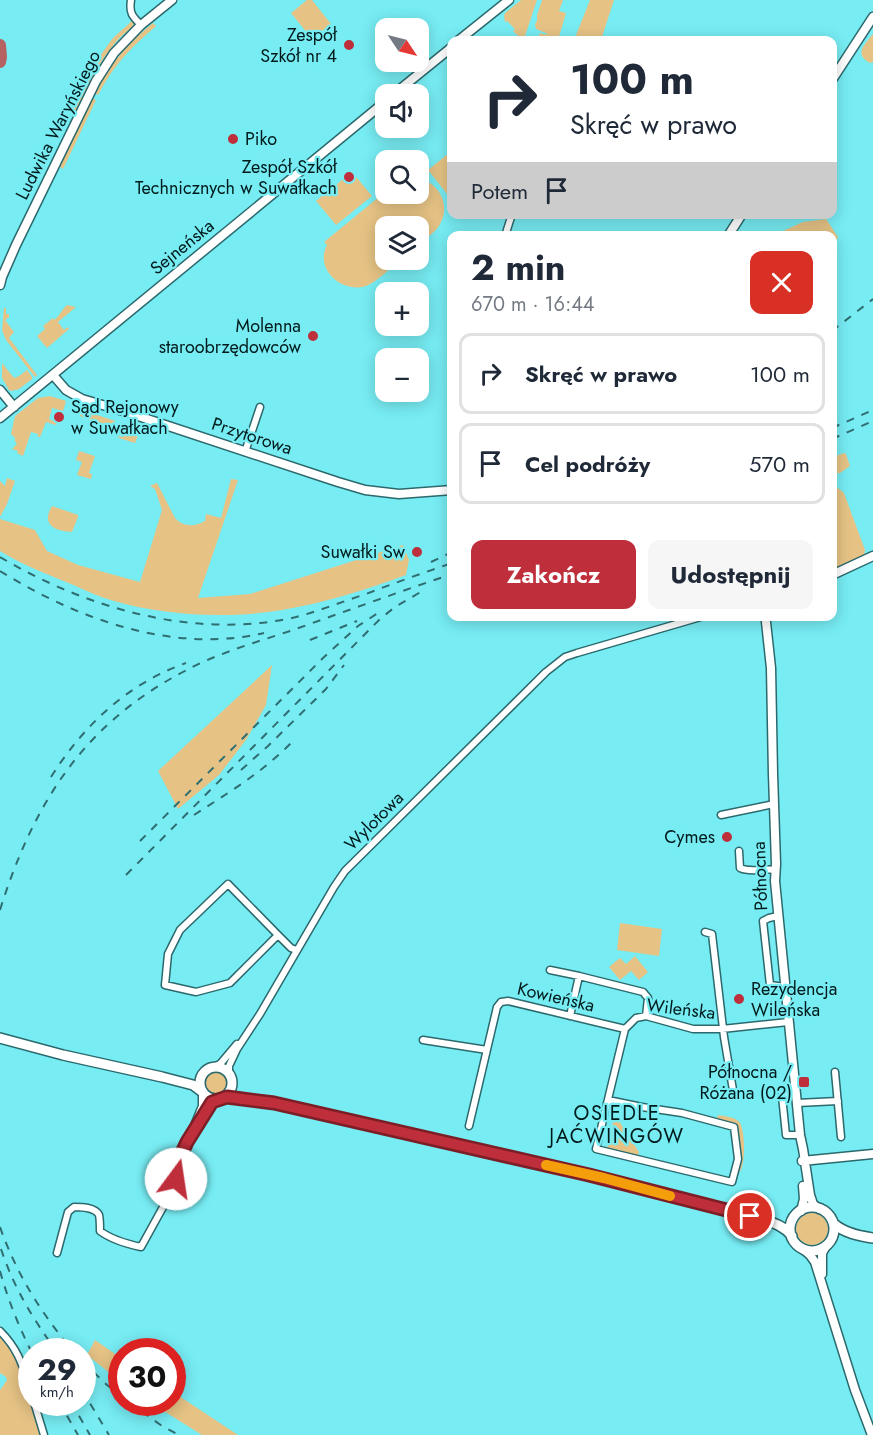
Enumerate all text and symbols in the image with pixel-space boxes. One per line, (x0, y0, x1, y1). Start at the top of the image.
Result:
north arrow (375, 18, 429, 72)
map controls (375, 18, 429, 402)
place label: Zespół Szkół nr 4 (260, 22, 338, 69)
marker: Zespół Szkół nr 4 (342, 38, 356, 52)
street label: Ludwika Waryńskiego (9, 46, 107, 204)
text: 100 m (570, 49, 694, 110)
icon: right (471, 60, 549, 138)
button: sound (375, 84, 429, 138)
text: Skręć w prawo (570, 105, 737, 144)
place label: Piko (245, 126, 277, 152)
marker: Piko (226, 132, 240, 146)
button: search (375, 150, 429, 204)
place label: Zespół Szkół Technicznych w Suwałkach (135, 154, 338, 201)
marker: Zespół Szkół Technicznych w Suwałkach (342, 170, 356, 184)
icon: arrive (540, 174, 573, 207)
text: Potem (471, 175, 528, 207)
street label: Sejneńska (144, 213, 220, 281)
button: layers (375, 216, 429, 270)
text: 2 min (471, 241, 566, 293)
button: close (750, 251, 813, 314)
button: + (375, 282, 429, 336)
text: 670 m · 16:44 (471, 290, 594, 319)
place label: Molenna staroobrzędowców (159, 313, 302, 360)
marker: Molenna staroobrzędowców (306, 329, 320, 343)
button: − (375, 348, 429, 402)
icon: right (474, 357, 507, 390)
text: Skręć w prawo (525, 358, 677, 390)
text: 100 m (750, 358, 810, 390)
place label: Sąd Rejonowy w Suwałkach (71, 394, 179, 441)
marker: Sąd Rejonowy w Suwałkach (52, 410, 66, 424)
street label: Przytorowa (208, 411, 296, 461)
icon: arrive (474, 447, 507, 480)
text: Cel podróży (525, 448, 650, 480)
text: 570 m (749, 448, 810, 480)
place label: Suwałki Sw (321, 539, 406, 565)
button: Zakończ (471, 540, 636, 609)
button: Udostępnij (648, 540, 813, 609)
marker: Suwałki Sw (410, 545, 424, 559)
street label: Wylotowa (338, 785, 410, 857)
place label: Cymes (664, 824, 715, 850)
marker: Cymes (720, 830, 734, 844)
street label: Północna (746, 841, 774, 911)
street label: Kowieńska (515, 975, 597, 1019)
place label: Rezydencja Wileńska (751, 976, 837, 1023)
street label: Wileńska (645, 992, 717, 1026)
marker: Rezydencja Wileńska (732, 992, 746, 1006)
place label: Północna / Różana (02) (699, 1059, 792, 1106)
marker: Północna / Różana (02) (797, 1075, 811, 1089)
district label: OSIEDLE JAĆWINGÓW (546, 1099, 685, 1151)
position arrow (144, 1147, 208, 1211)
pin (724, 1190, 775, 1241)
icon: arrive (733, 1199, 766, 1232)
speed limit sign: 30 (108, 1338, 186, 1416)
text: 29 (37, 1348, 77, 1391)
text: km/h (40, 1381, 74, 1403)

